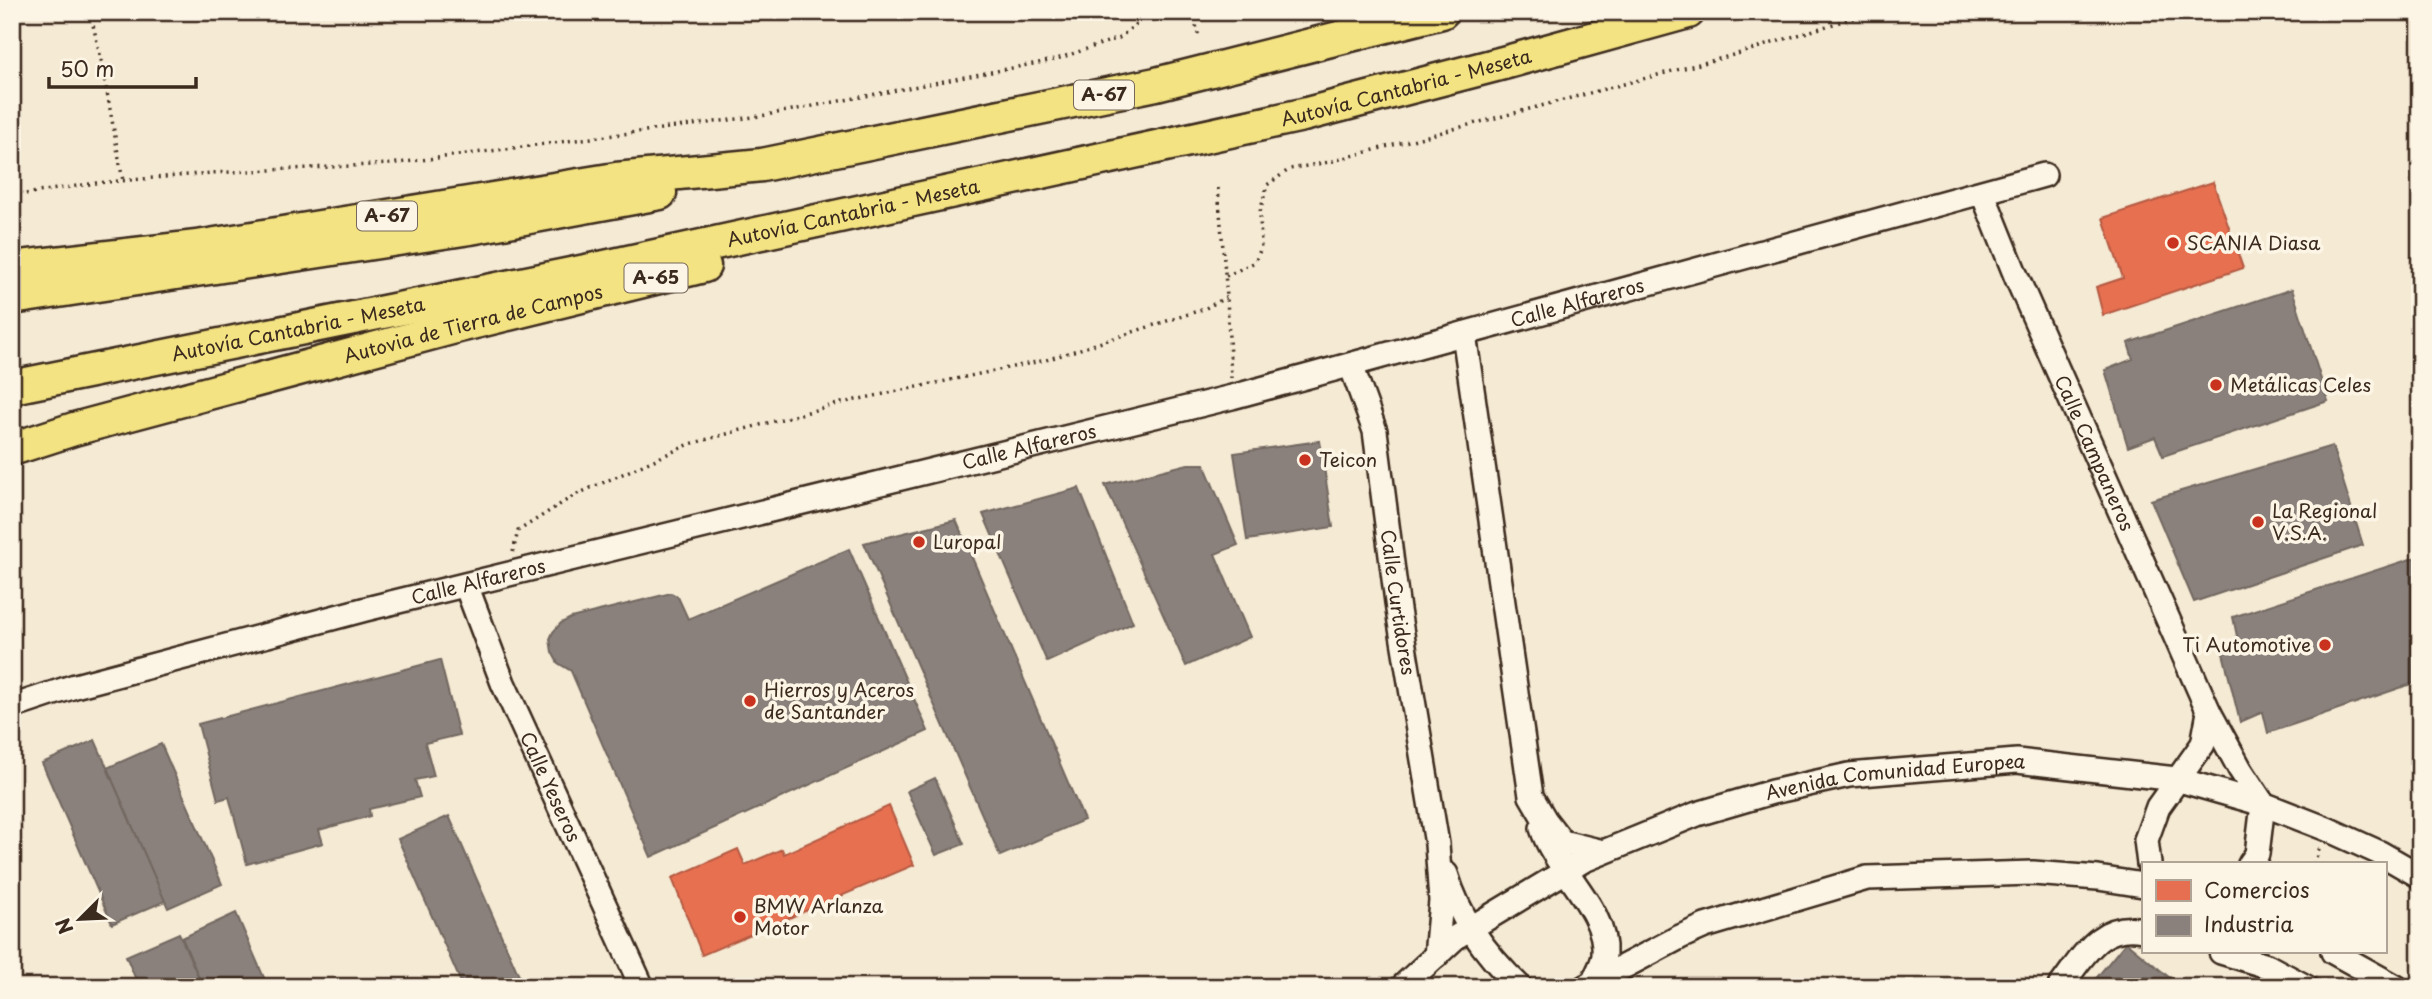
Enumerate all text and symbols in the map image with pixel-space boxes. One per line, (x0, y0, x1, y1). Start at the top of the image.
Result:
street label: Autovía Cantabria - Meseta (1278, 41, 1534, 132)
scale bar (49, 46, 196, 90)
text: 50 m (60, 52, 114, 84)
road number: A-67 (1074, 80, 1134, 110)
street label: Autovía Cantabria - Meseta (724, 171, 982, 253)
road number: A-67 (357, 202, 417, 230)
place label: SCANIA Diasa (2187, 228, 2321, 256)
marker: SCANIA Diasa (2165, 235, 2181, 251)
road number: A-65 (624, 264, 688, 292)
street label: Calle Alfareros (1507, 270, 1647, 333)
street label: Autovia de Tierra de Campos (340, 276, 605, 369)
street label: Autovía Cantabria - Meseta (169, 289, 427, 367)
street label: Calle Campaneros (2048, 370, 2142, 535)
place label: Metálicas Celes (2230, 370, 2371, 398)
marker: Metálicas Celes (2208, 377, 2224, 393)
street label: Calle Alfareros (959, 416, 1099, 476)
place label: Teicon (1319, 445, 1377, 473)
marker: Teicon (1297, 452, 1313, 468)
place label: La Regional V.S.A. (2272, 496, 2377, 546)
marker: La Regional V.S.A. (2250, 514, 2266, 530)
place label: Luropal (933, 527, 1002, 555)
street label: Calle Curtidores (1375, 528, 1424, 677)
marker: Luropal (911, 534, 927, 550)
street label: Calle Alfareros (408, 551, 548, 610)
place label: Ti Automotive (2182, 630, 2311, 658)
marker: Ti Automotive (2317, 637, 2333, 653)
place label: Hierros y Aceros de Santander (764, 675, 914, 725)
marker: Hierros y Aceros de Santander (742, 693, 758, 709)
street label: Calle Yeseros (514, 727, 589, 846)
street label: Avenida Comunidad Europea (1763, 746, 2028, 806)
legend (2142, 862, 2386, 954)
text: Comercios (2204, 873, 2310, 905)
north arrow (46, 884, 116, 954)
place label: BMW Arlanza Motor (754, 891, 884, 941)
text: Industria (2204, 907, 2294, 939)
marker: BMW Arlanza Motor (732, 909, 748, 925)
text: N (48, 914, 79, 939)

